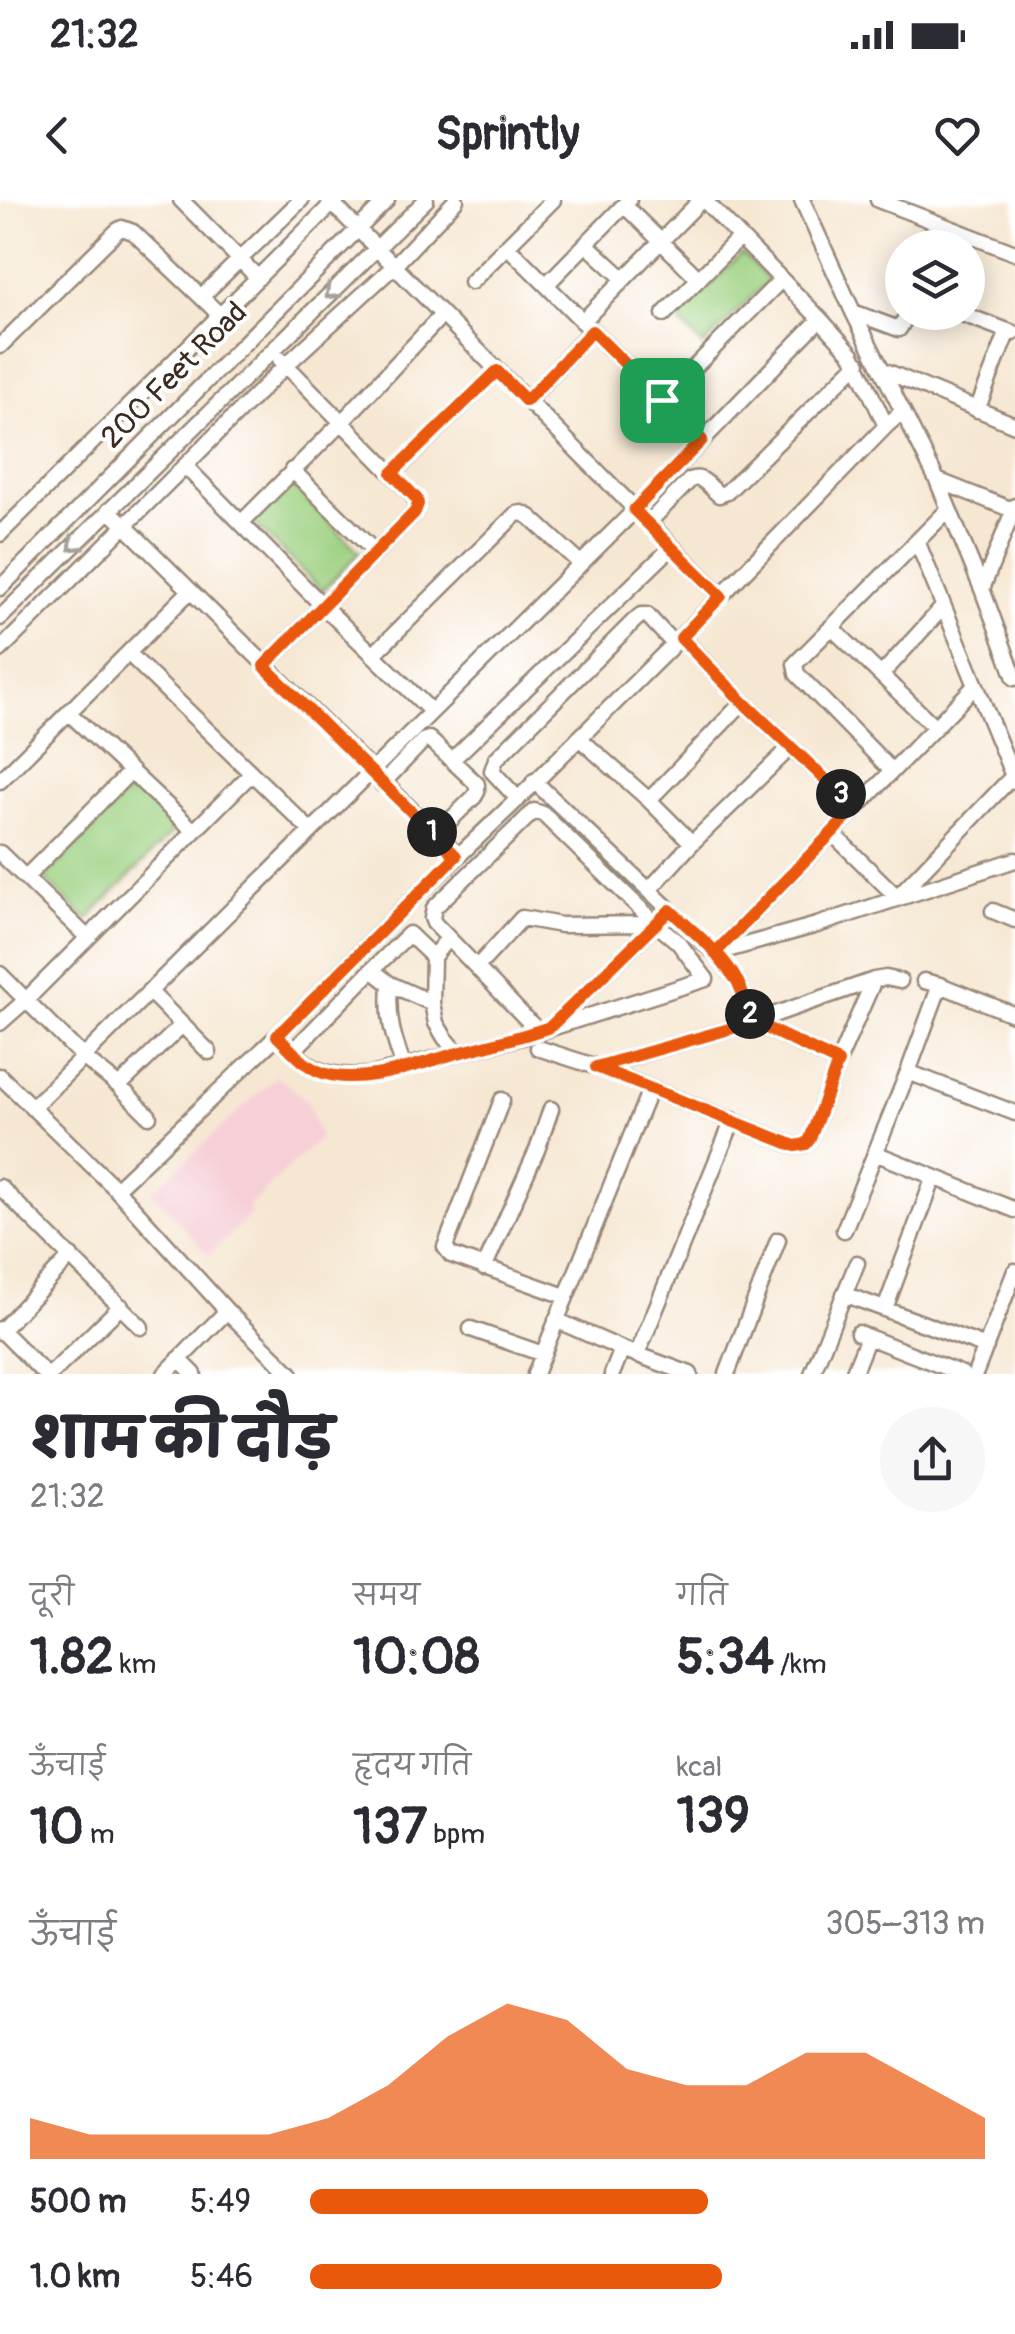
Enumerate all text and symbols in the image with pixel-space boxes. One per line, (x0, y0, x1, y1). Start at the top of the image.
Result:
text: 21:32 (50, 11, 139, 59)
text: Sprintly (435, 107, 580, 163)
icon: back (30, 108, 85, 163)
icon: heart (930, 108, 985, 163)
map controls (885, 230, 985, 330)
button: layers (885, 230, 985, 330)
one-way arrow (325, 281, 343, 299)
street label: 200 Feet Road (93, 294, 255, 456)
pin (620, 358, 705, 443)
icon: arrive (635, 373, 690, 428)
one-way arrow (68, 533, 86, 551)
pin: 3 (816, 769, 866, 819)
text: 3 (833, 776, 849, 811)
pin: 1 (407, 807, 457, 857)
text: 1 (427, 814, 437, 849)
pin: 2 (725, 989, 775, 1039)
text: 2 (742, 996, 758, 1031)
text: शाम की दौड़ (30, 1405, 333, 1474)
button: share (880, 1407, 985, 1512)
text: 21:32 (30, 1477, 105, 1517)
text: दूरी (30, 1579, 74, 1614)
text: समय (353, 1579, 420, 1614)
text: गति (677, 1579, 728, 1614)
text: 1.82 (30, 1626, 114, 1689)
text: 10:08 (353, 1626, 480, 1689)
text: 5:34 (677, 1626, 774, 1689)
text: km (114, 1647, 156, 1682)
text: /km (774, 1647, 827, 1682)
text: ऊँचाई (30, 1749, 105, 1784)
text: हृदय गति (353, 1749, 471, 1784)
text: kcal (677, 1750, 722, 1785)
text: 139 (677, 1785, 750, 1848)
text: 10 (30, 1796, 84, 1859)
text: 137 (353, 1796, 427, 1859)
text: m (84, 1817, 115, 1852)
text: bpm (427, 1817, 485, 1852)
text: 305–313 m (826, 1904, 985, 1944)
text: ऊँचाई (30, 1915, 116, 1955)
text: 500 m (30, 2182, 126, 2222)
text: 5:49 (190, 2182, 251, 2222)
text: 1.0 km (30, 2257, 120, 2297)
text: 5:46 (190, 2257, 253, 2297)

